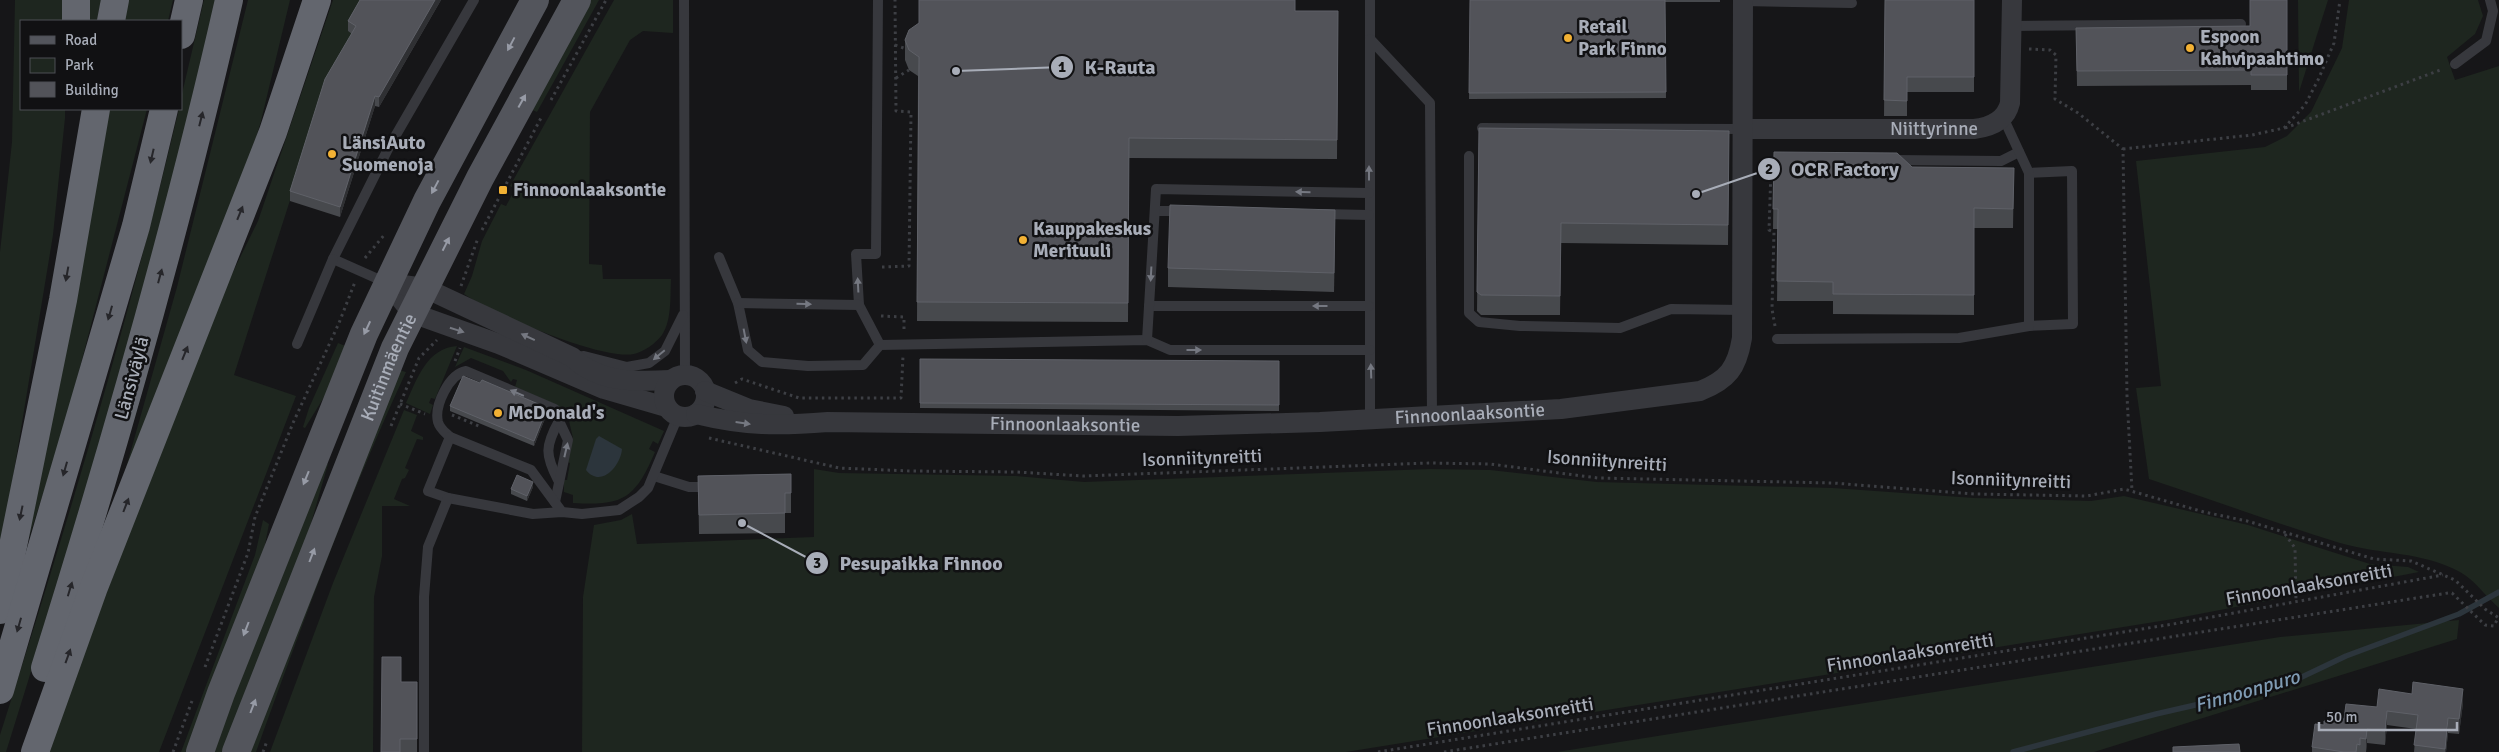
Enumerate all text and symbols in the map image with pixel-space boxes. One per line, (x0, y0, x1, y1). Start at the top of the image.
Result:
place label: Retail Park Finno (1578, 15, 1667, 61)
legend (20, 20, 182, 110)
place label: Espoon Kahvipaahtimo (2200, 25, 2324, 71)
text: Road (65, 31, 97, 49)
marker: Retail Park Finno (1562, 32, 1574, 44)
one-way arrow (507, 37, 515, 51)
marker: Espoon Kahvipaahtimo (2184, 42, 2196, 54)
callout: K-Rauta (1049, 49, 1165, 84)
text: K-Rauta (1085, 55, 1155, 80)
text: Park (65, 56, 94, 74)
text: 1 (1058, 58, 1066, 76)
text: Building (65, 81, 119, 99)
one-way arrow (518, 93, 526, 108)
one-way arrow (197, 111, 205, 126)
street label: Niittyrinne (1890, 117, 1978, 141)
place label: LänsiAuto Suomenoja (342, 131, 434, 177)
marker: LänsiAuto Suomenoja (326, 148, 338, 160)
one-way arrow (148, 149, 156, 164)
callout: OCR Factory (1756, 151, 1909, 186)
text: OCR Factory (1791, 157, 1899, 182)
text: 2 (1765, 160, 1773, 178)
one-way arrow (1365, 165, 1373, 181)
place label: Finnoonlaaksontie (513, 178, 666, 202)
one-way arrow (431, 180, 439, 195)
marker: Finnoonlaaksontie (497, 184, 509, 196)
one-way arrow (1295, 188, 1311, 196)
one-way arrow (237, 206, 245, 220)
place label: Kauppakeskus Merituuli (1033, 217, 1151, 263)
marker: Kauppakeskus Merituuli (1017, 234, 1029, 246)
one-way arrow (442, 237, 450, 252)
one-way arrow (63, 266, 71, 282)
one-way arrow (1146, 267, 1154, 283)
one-way arrow (157, 268, 165, 283)
one-way arrow (853, 277, 861, 293)
one-way arrow (797, 300, 813, 308)
one-way arrow (1312, 302, 1328, 310)
one-way arrow (106, 306, 114, 321)
street label: Kuitinmäentie (355, 309, 422, 425)
one-way arrow (363, 320, 371, 335)
one-way arrow (450, 327, 465, 335)
one-way arrow (741, 328, 749, 344)
one-way arrow (521, 332, 535, 340)
street label: Länsiväylä (109, 334, 155, 422)
one-way arrow (181, 345, 189, 360)
one-way arrow (1186, 346, 1202, 354)
one-way arrow (653, 350, 666, 361)
one-way arrow (1366, 362, 1374, 378)
one-way arrow (510, 388, 524, 396)
street label: Finnoonlaaksontie (1394, 398, 1546, 430)
place label: McDonald's (508, 401, 604, 425)
marker: McDonald's (492, 407, 504, 419)
street label: Finnoonlaaksontie (990, 412, 1140, 438)
one-way arrow (736, 420, 752, 428)
one-way arrow (562, 442, 570, 457)
street label: Isonniitynreitti (1141, 444, 1263, 472)
street label: Isonniitynreitti (1546, 445, 1668, 477)
one-way arrow (60, 462, 68, 477)
street label: Isonniitynreitti (1950, 466, 2072, 494)
one-way arrow (302, 471, 310, 486)
one-way arrow (123, 497, 130, 512)
one-way arrow (17, 505, 25, 521)
callout: Pesupaikka Finnoo (804, 545, 1012, 580)
one-way arrow (308, 547, 316, 562)
text: Pesupaikka Finnoo (839, 551, 1003, 576)
text: 3 (813, 554, 821, 572)
street label: Finnoonlaaksonreitti (2224, 559, 2394, 611)
one-way arrow (67, 581, 75, 596)
one-way arrow (15, 618, 23, 633)
one-way arrow (242, 622, 250, 636)
street label: Finnoonlaaksonreitti (1825, 628, 1995, 678)
one-way arrow (65, 649, 72, 664)
water label: Finnoonpuro (2191, 664, 2304, 718)
street label: Finnoonlaaksonreitti (1425, 692, 1595, 742)
one-way arrow (250, 699, 257, 714)
scale bar (2319, 700, 2456, 732)
text: 50 m (2326, 708, 2357, 726)

